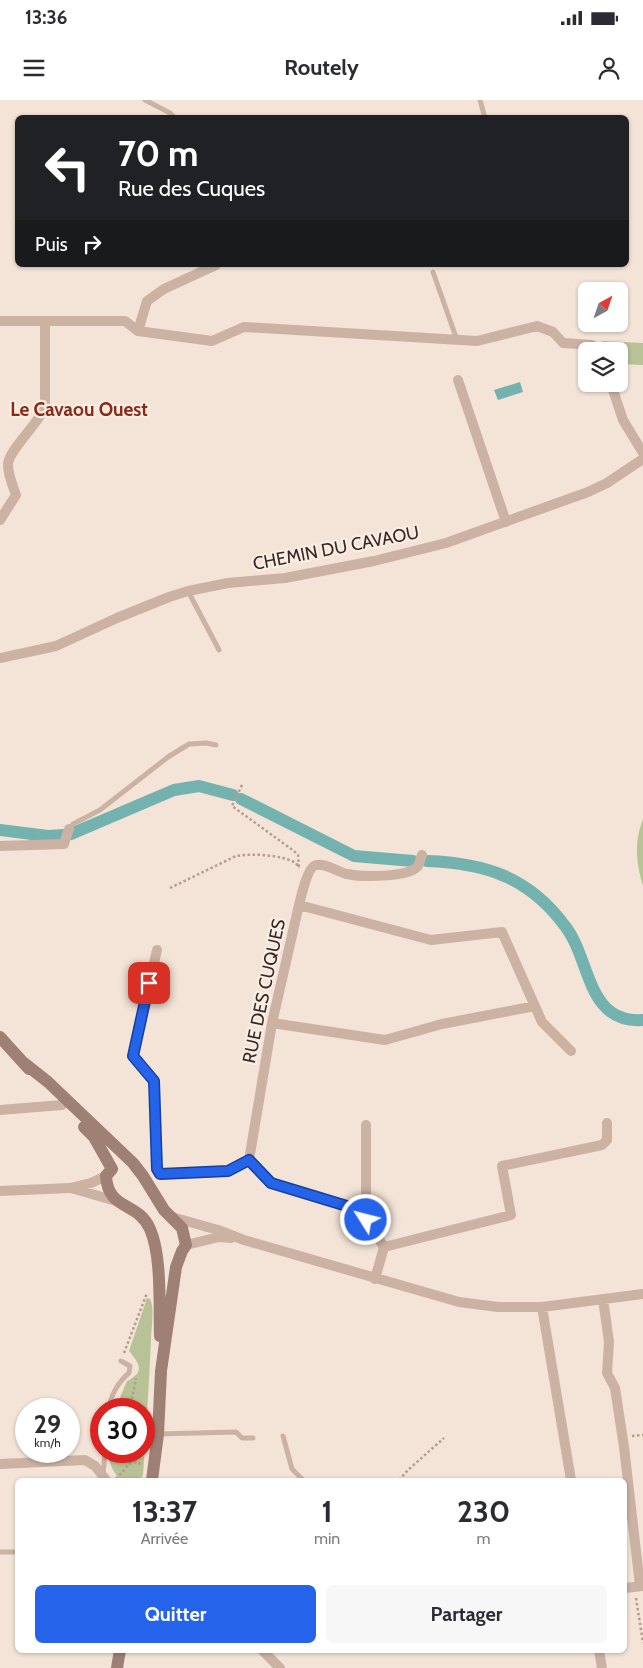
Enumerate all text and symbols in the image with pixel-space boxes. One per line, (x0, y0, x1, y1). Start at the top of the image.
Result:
text: 13:36 (25, 6, 67, 29)
icon: menu (20, 54, 48, 82)
text: Routely (284, 54, 359, 81)
icon: person (595, 54, 623, 82)
text: 70 m (118, 132, 199, 175)
icon: left (35, 135, 100, 200)
text: Rue des Cuques (118, 175, 265, 202)
icon: right (78, 230, 106, 258)
text: Puis (35, 233, 68, 256)
north arrow (578, 282, 628, 332)
map controls (578, 282, 628, 392)
button: layers (578, 342, 628, 392)
district label: Le Cavaou Ouest (10, 398, 148, 421)
street label: CHEMIN DU CAVAOU (251, 521, 421, 575)
street label: RUE DES CUQUES (238, 917, 290, 1065)
pin (128, 962, 170, 1004)
icon: arrive (135, 969, 163, 997)
position arrow (339, 1193, 391, 1245)
speed limit sign: 30 (90, 1398, 155, 1463)
text: 29 (34, 1409, 61, 1439)
text: km/h (34, 1435, 61, 1450)
text: 13:37 (132, 1493, 197, 1530)
text: 1 (322, 1493, 333, 1530)
text: 230 (457, 1493, 510, 1530)
text: Arrivée (141, 1529, 188, 1548)
text: min (314, 1529, 340, 1548)
text: m (477, 1529, 491, 1548)
button: Quitter (35, 1585, 316, 1643)
button: Partager (326, 1585, 607, 1643)

